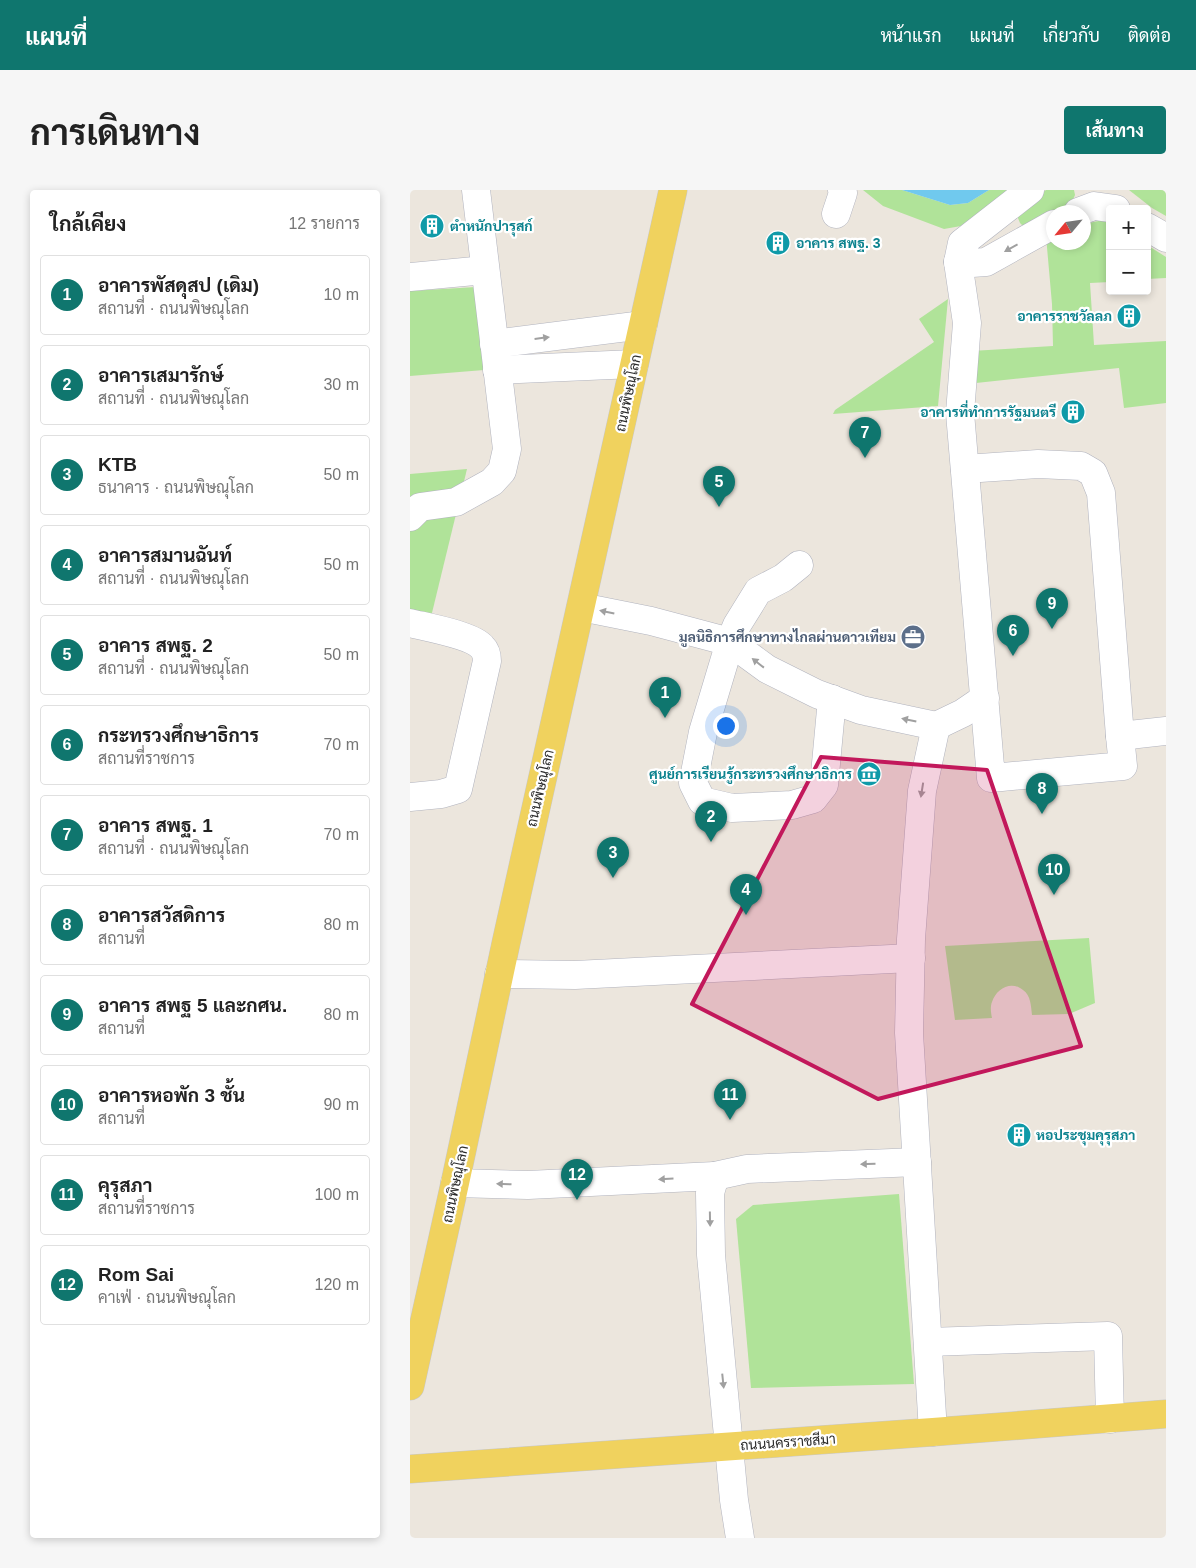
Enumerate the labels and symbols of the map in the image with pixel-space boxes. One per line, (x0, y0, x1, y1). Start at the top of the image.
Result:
north arrow (1046, 205, 1091, 250)
building icon: ตำหนักปารุสก์ (419, 213, 445, 239)
place label: ตำหนักปารุสก์ (450, 217, 534, 237)
building icon: อาคาร สพฐ. 3 (765, 230, 791, 256)
place label: อาคาร สพฐ. 3 (796, 235, 881, 253)
one-way arrow (1004, 244, 1019, 252)
building icon: อาคารราชวัลลภ (1116, 303, 1142, 329)
place label: อาคารราชวัลลภ (1017, 308, 1112, 324)
one-way arrow (535, 334, 551, 342)
street label: ถนนพิษณุโลก (612, 353, 646, 434)
building icon: อาคารที่ทำการรัฐมนตรี (1060, 399, 1086, 425)
place label: อาคารที่ทำการรัฐมนตรี (920, 400, 1057, 422)
pin: 7 (849, 417, 881, 458)
pin: 5 (703, 466, 735, 507)
pin: 9 (1036, 588, 1068, 629)
one-way arrow (599, 608, 614, 616)
pin: 6 (997, 615, 1029, 656)
office icon: มูลนิธิการศึกษาทางไกลผ่านดาวเทียม (900, 624, 926, 650)
place label: มูลนิธิการศึกษาทางไกลผ่านดาวเทียม (679, 628, 896, 648)
one-way arrow (752, 658, 765, 668)
pin: 1 (649, 677, 681, 718)
your location (713, 713, 739, 739)
one-way arrow (902, 716, 917, 724)
street label: ถนนพิษณุโลก (523, 748, 559, 829)
museum icon: ศูนย์การเรียนรู้กระทรวงศึกษาธิการ (856, 761, 882, 787)
place label: ศูนย์การเรียนรู้กระทรวงศึกษาธิการ (649, 765, 852, 785)
pin: 8 (1026, 773, 1058, 814)
one-way arrow (918, 783, 926, 799)
pin: 2 (695, 801, 727, 842)
pin: 3 (597, 837, 629, 878)
pin: 10 (1038, 854, 1070, 895)
pin: 4 (730, 874, 762, 915)
pin: 11 (714, 1079, 746, 1120)
building icon: หอประชุมคุรุสภา (1006, 1122, 1032, 1148)
place label: หอประชุมคุรุสภา (1036, 1127, 1135, 1146)
street label: ถนนพิษณุโลก (439, 1144, 473, 1225)
pin: 12 (561, 1159, 593, 1200)
one-way arrow (860, 1160, 876, 1168)
one-way arrow (658, 1175, 674, 1183)
one-way arrow (496, 1180, 512, 1188)
one-way arrow (707, 1211, 715, 1227)
one-way arrow (719, 1373, 727, 1389)
street label: ถนนนครราชสีมา (740, 1430, 836, 1453)

